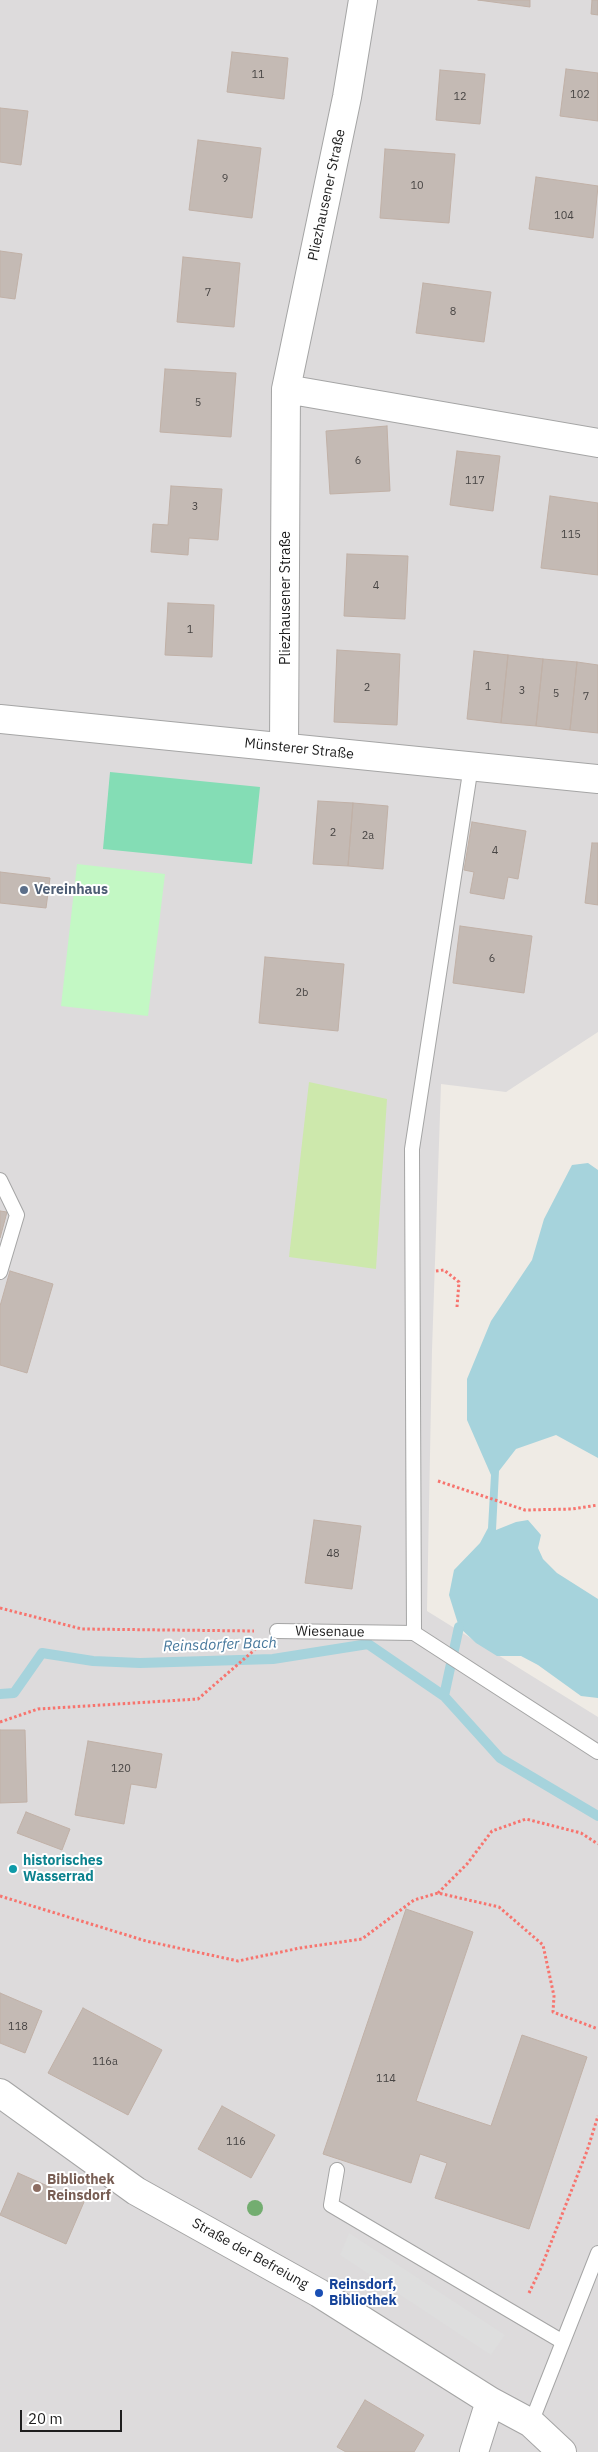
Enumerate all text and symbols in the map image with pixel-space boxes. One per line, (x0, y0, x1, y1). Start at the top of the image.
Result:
house number: 11 (251, 68, 265, 82)
house number: 102 (570, 88, 590, 102)
house number: 12 (453, 90, 467, 104)
street label: Pliezhausener Straße (305, 128, 349, 262)
house number: 9 (222, 172, 228, 186)
house number: 10 (410, 179, 424, 193)
house number: 104 (554, 209, 574, 223)
house number: 7 (205, 286, 211, 300)
house number: 8 (450, 305, 456, 319)
house number: 5 (195, 396, 201, 410)
house number: 6 (355, 454, 361, 468)
house number: 117 (465, 474, 485, 488)
house number: 3 (192, 500, 198, 514)
house number: 115 (561, 528, 581, 542)
street label: Pliezhausener Straße (278, 531, 294, 665)
house number: 4 (373, 579, 379, 593)
house number: 1 (187, 623, 193, 637)
house number: 1 (485, 680, 491, 694)
house number: 2 (364, 681, 370, 695)
house number: 3 (519, 684, 525, 698)
house number: 5 (553, 687, 559, 701)
house number: 7 (583, 690, 589, 704)
street label: Münsterer Straße (243, 735, 355, 763)
house number: 2 (330, 826, 336, 840)
house number: 2a (362, 829, 374, 843)
house number: 4 (492, 844, 498, 858)
place label: Vereinhaus (34, 882, 108, 898)
marker: Vereinhaus (18, 884, 30, 896)
house number: 6 (489, 952, 495, 966)
house number: 2b (296, 986, 308, 1000)
house number: 48 (326, 1547, 340, 1561)
street label: Wiesenaue (295, 1623, 365, 1641)
water label: Reinsdorfer Bach (163, 1634, 277, 1656)
house number: 120 (111, 1762, 131, 1776)
place label: historisches Wasserrad (23, 1853, 103, 1885)
marker: historisches Wasserrad (7, 1863, 19, 1875)
house number: 118 (8, 2020, 28, 2034)
house number: 116a (92, 2055, 118, 2069)
house number: 114 (376, 2072, 396, 2086)
house number: 116 (226, 2135, 246, 2149)
place label: Bibliothek Reinsdorf (47, 2172, 115, 2204)
marker: Bibliothek Reinsdorf (31, 2182, 43, 2194)
street label: Straße der Befreiung (189, 2215, 311, 2293)
place label: Reinsdorf, Bibliothek (329, 2277, 397, 2310)
marker: Reinsdorf, Bibliothek (313, 2287, 325, 2299)
scale bar (22, 2400, 125, 2432)
text: 20 m (28, 2409, 63, 2428)

